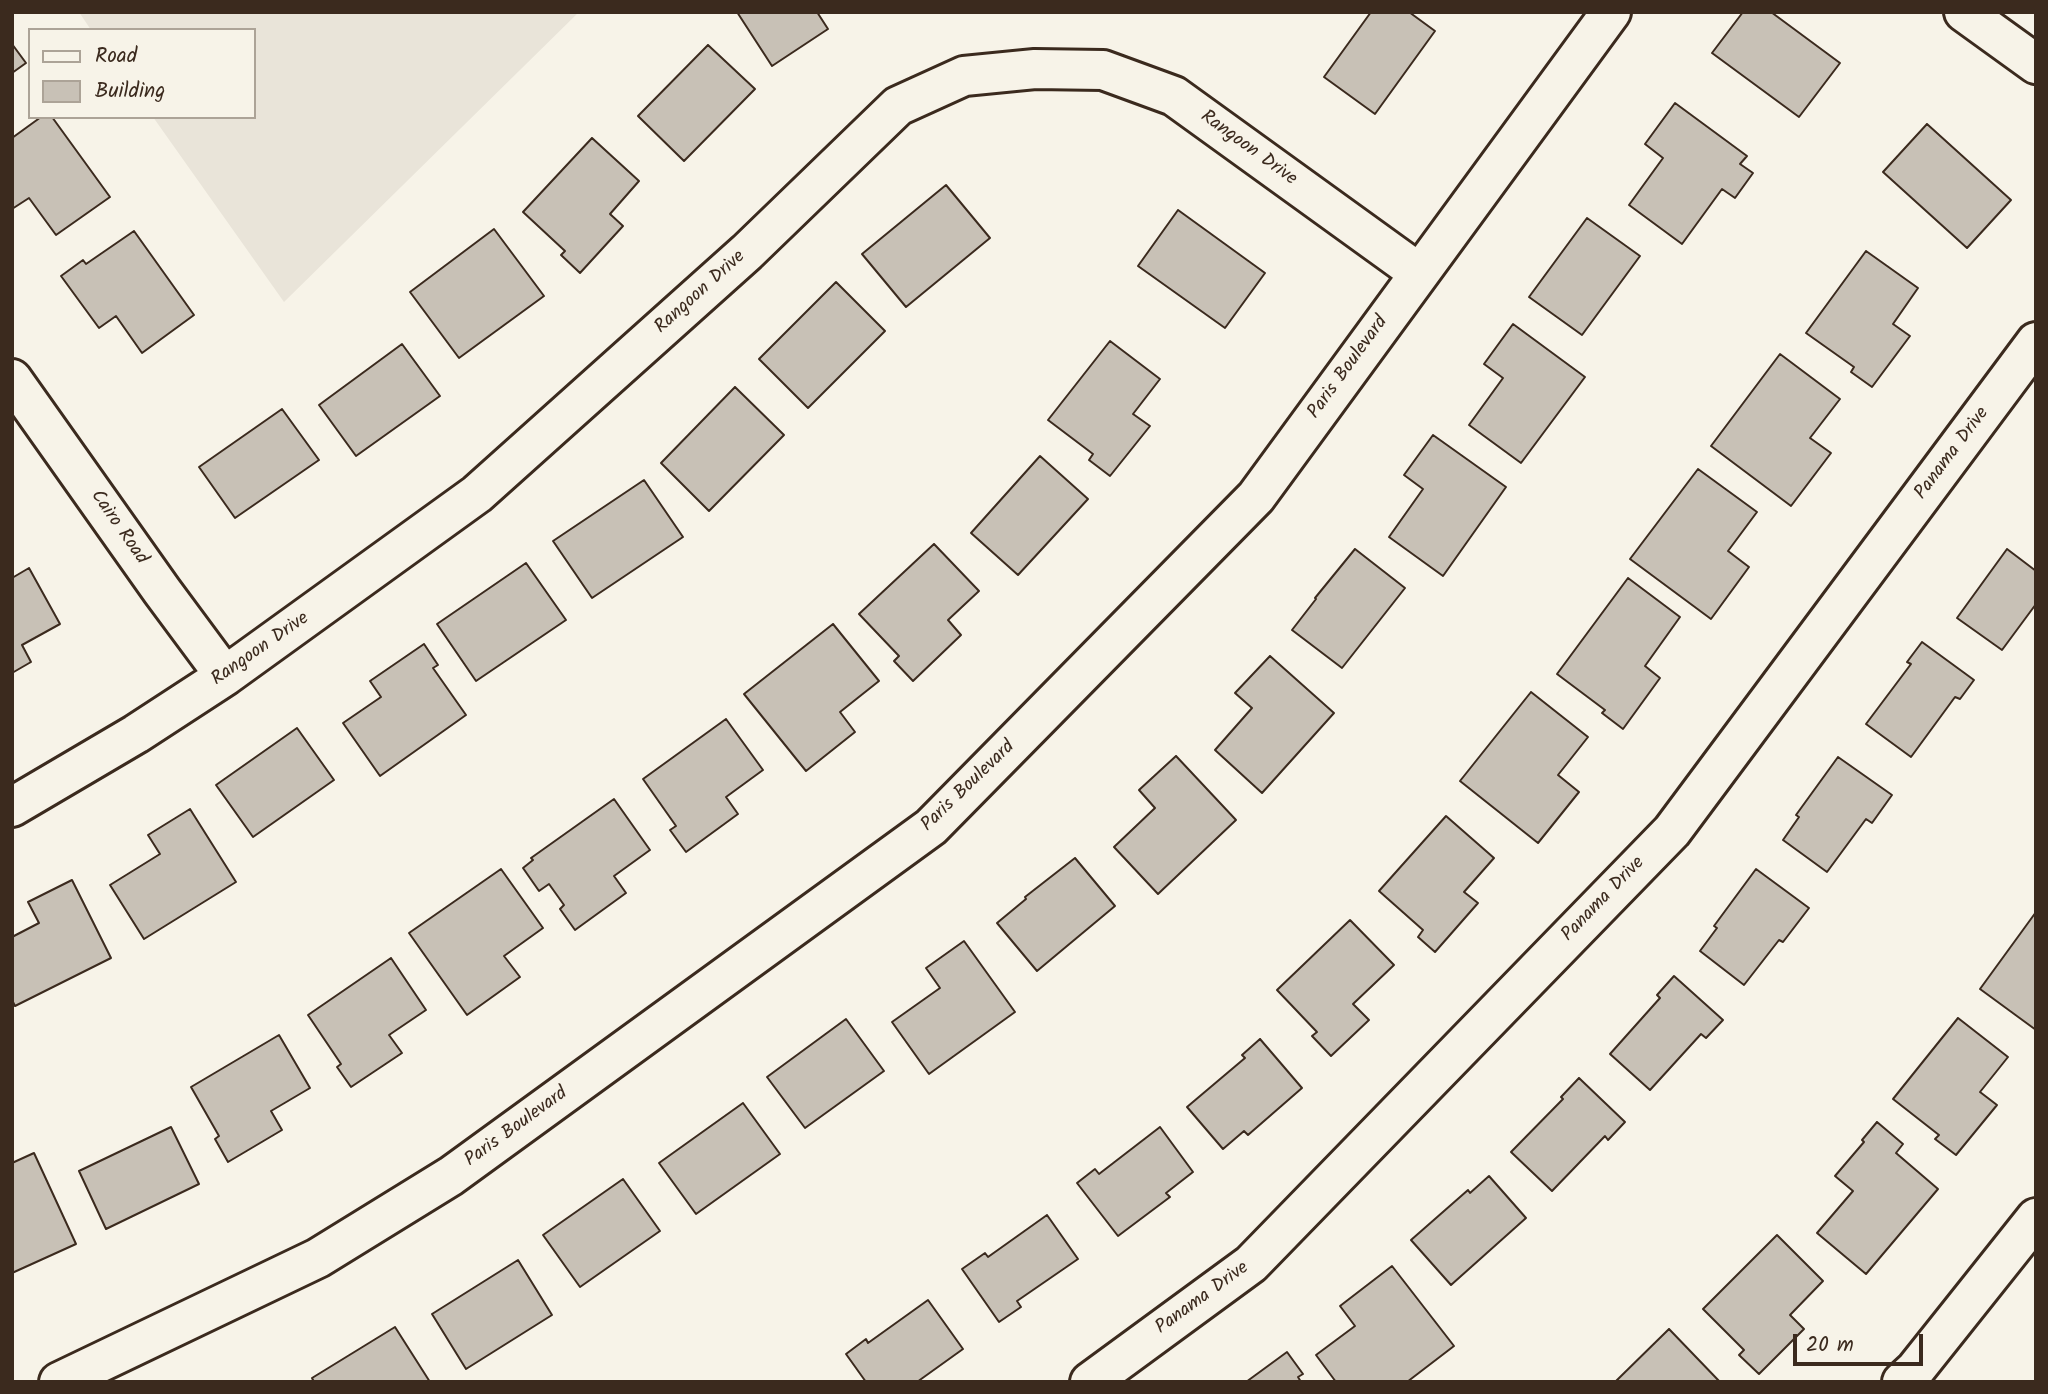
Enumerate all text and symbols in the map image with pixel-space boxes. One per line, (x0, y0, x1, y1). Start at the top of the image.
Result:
legend (28, 28, 256, 119)
text: Road (95, 40, 137, 73)
text: Building (95, 75, 165, 108)
street label: Rangoon Drive (1195, 106, 1301, 192)
street label: Rangoon Drive (651, 246, 751, 340)
street label: Paris Boulevard (1304, 312, 1394, 424)
street label: Panama Drive (1911, 403, 1995, 505)
street label: Cairo Road (84, 486, 152, 570)
street label: Rangoon Drive (208, 608, 314, 692)
street label: Paris Boulevard (917, 737, 1021, 837)
street label: Panama Drive (1558, 853, 1650, 947)
street label: Paris Boulevard (461, 1083, 573, 1173)
street label: Panama Drive (1152, 1258, 1254, 1340)
scale bar (1796, 1320, 1926, 1364)
text: 20 m (1806, 1329, 1854, 1362)

